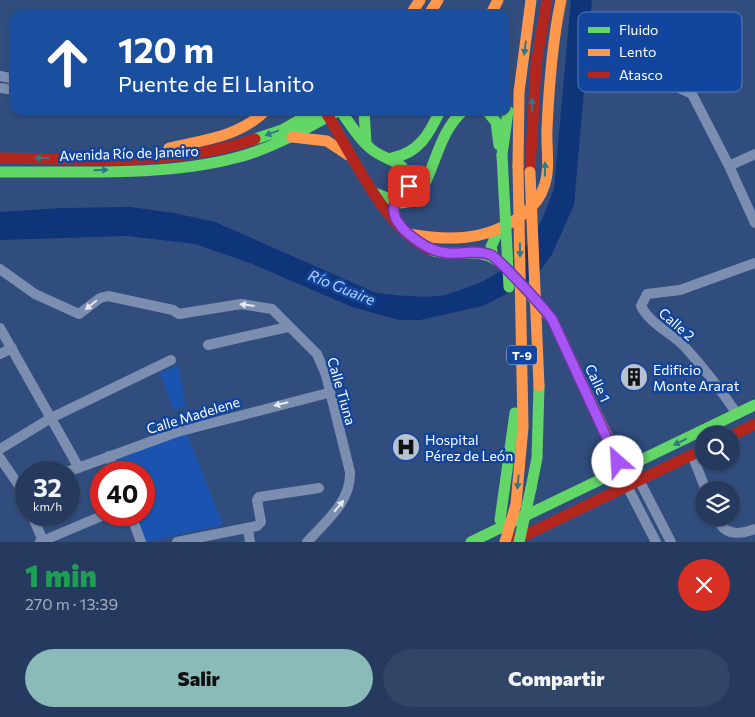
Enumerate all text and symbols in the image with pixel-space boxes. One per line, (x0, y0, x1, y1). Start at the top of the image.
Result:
legend (578, 12, 742, 92)
text: Fluido (619, 21, 658, 38)
text: 120 m (118, 27, 214, 70)
icon: ahead (35, 30, 100, 95)
one-way arrow (521, 41, 529, 57)
text: Lento (619, 43, 656, 60)
text: Atasco (619, 66, 663, 83)
text: Puente de El Llanito (118, 70, 314, 97)
one-way arrow (528, 97, 536, 113)
one-way arrow (264, 130, 279, 137)
street label: Avenida Río de Janeiro (59, 142, 199, 164)
one-way arrow (34, 154, 50, 162)
one-way arrow (542, 161, 550, 177)
pin (388, 165, 430, 207)
one-way arrow (93, 166, 109, 174)
icon: arrive (395, 172, 423, 200)
one-way arrow (516, 242, 524, 258)
water label: Río Guaire (306, 265, 378, 309)
one-way arrow (85, 299, 98, 310)
one-way arrow (239, 301, 255, 309)
street label: Calle 2 (656, 304, 699, 344)
road number: T-9 (507, 346, 537, 364)
street label: Calle Tiuna (324, 355, 360, 427)
street label: Calle 1 (582, 361, 614, 405)
place label: Edificio Monte Ararat (653, 361, 740, 394)
building icon: Edificio Monte Ararat (619, 362, 649, 392)
street label: Calle Madelene (144, 393, 242, 437)
one-way arrow (274, 400, 289, 408)
map controls (695, 426, 740, 526)
button: search (695, 426, 740, 471)
place label: Hospital Pérez de León (425, 431, 513, 464)
hospital icon: Hospital Pérez de León (391, 432, 421, 462)
position arrow (591, 435, 643, 487)
one-way arrow (673, 438, 687, 446)
speed limit sign: 40 (90, 461, 155, 526)
text: 32 (33, 472, 62, 502)
one-way arrow (514, 474, 522, 490)
button: layers (695, 481, 740, 526)
text: km/h (33, 499, 62, 513)
one-way arrow (334, 499, 345, 512)
text: 1 min (25, 556, 97, 593)
button: close (678, 559, 730, 611)
text: 270 m · 13:39 (25, 594, 118, 613)
button: Salir (25, 649, 373, 707)
button: Compartir (383, 649, 730, 707)

